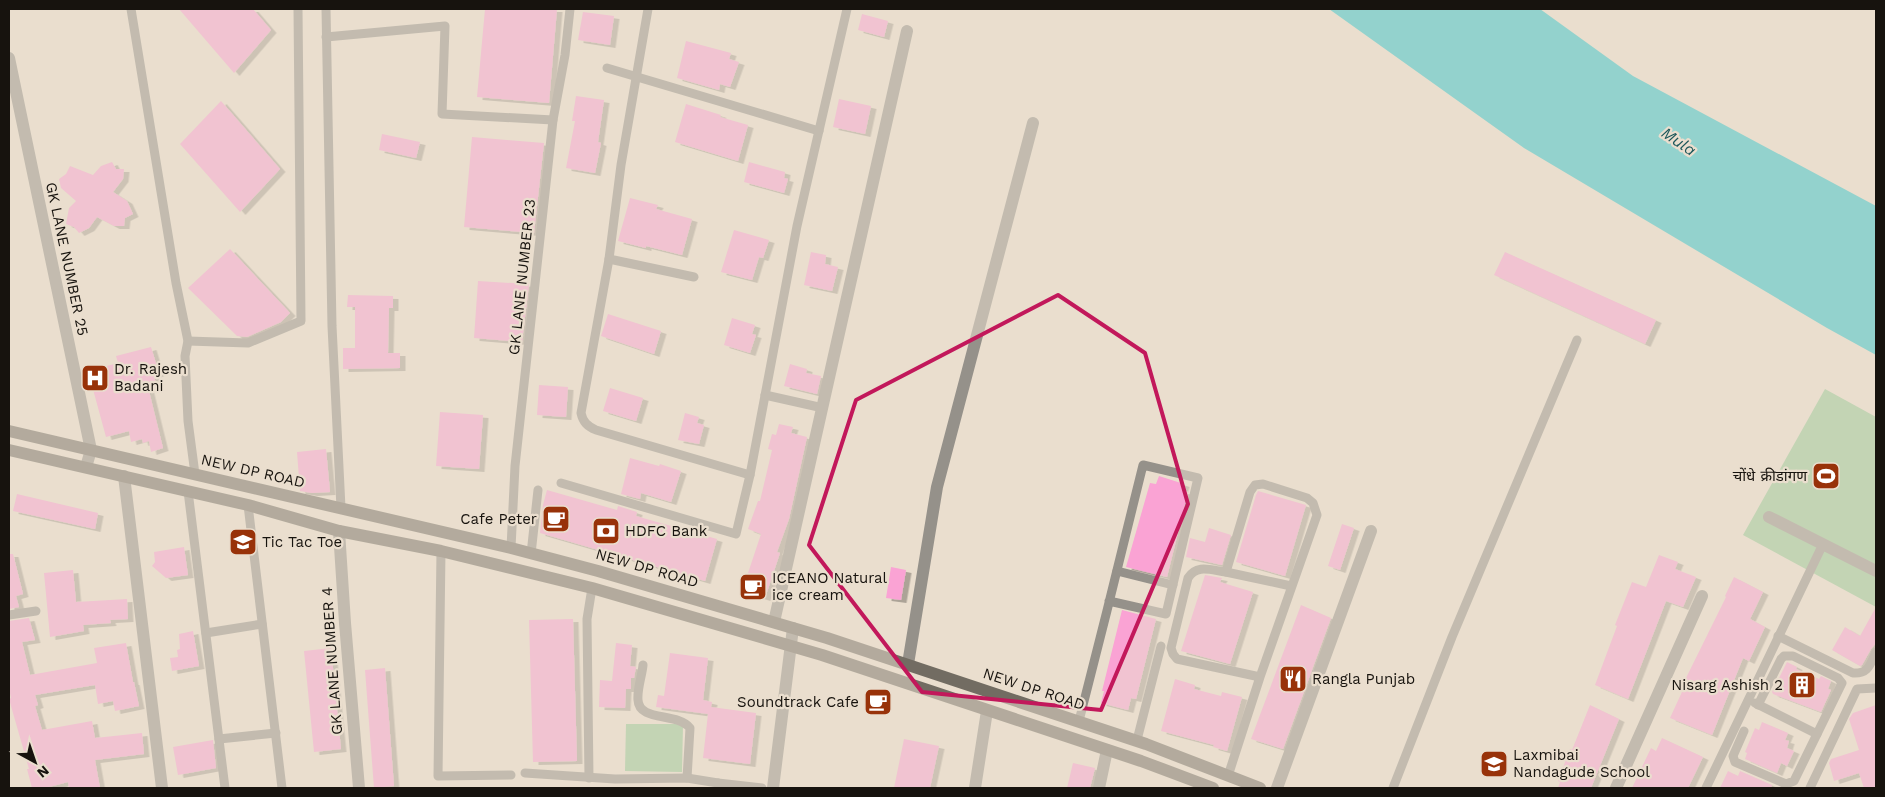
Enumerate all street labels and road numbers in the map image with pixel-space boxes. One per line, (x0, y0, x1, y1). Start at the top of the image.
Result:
street label: GK LANE NUMBER 25 (42, 181, 92, 337)
street label: GK LANE NUMBER 23 (505, 198, 539, 356)
street label: NEW DP ROAD (199, 450, 307, 492)
street label: NEW DP ROAD (594, 545, 700, 591)
street label: GK LANE NUMBER 4 (318, 586, 346, 736)
street label: NEW DP ROAD (981, 664, 1087, 714)

